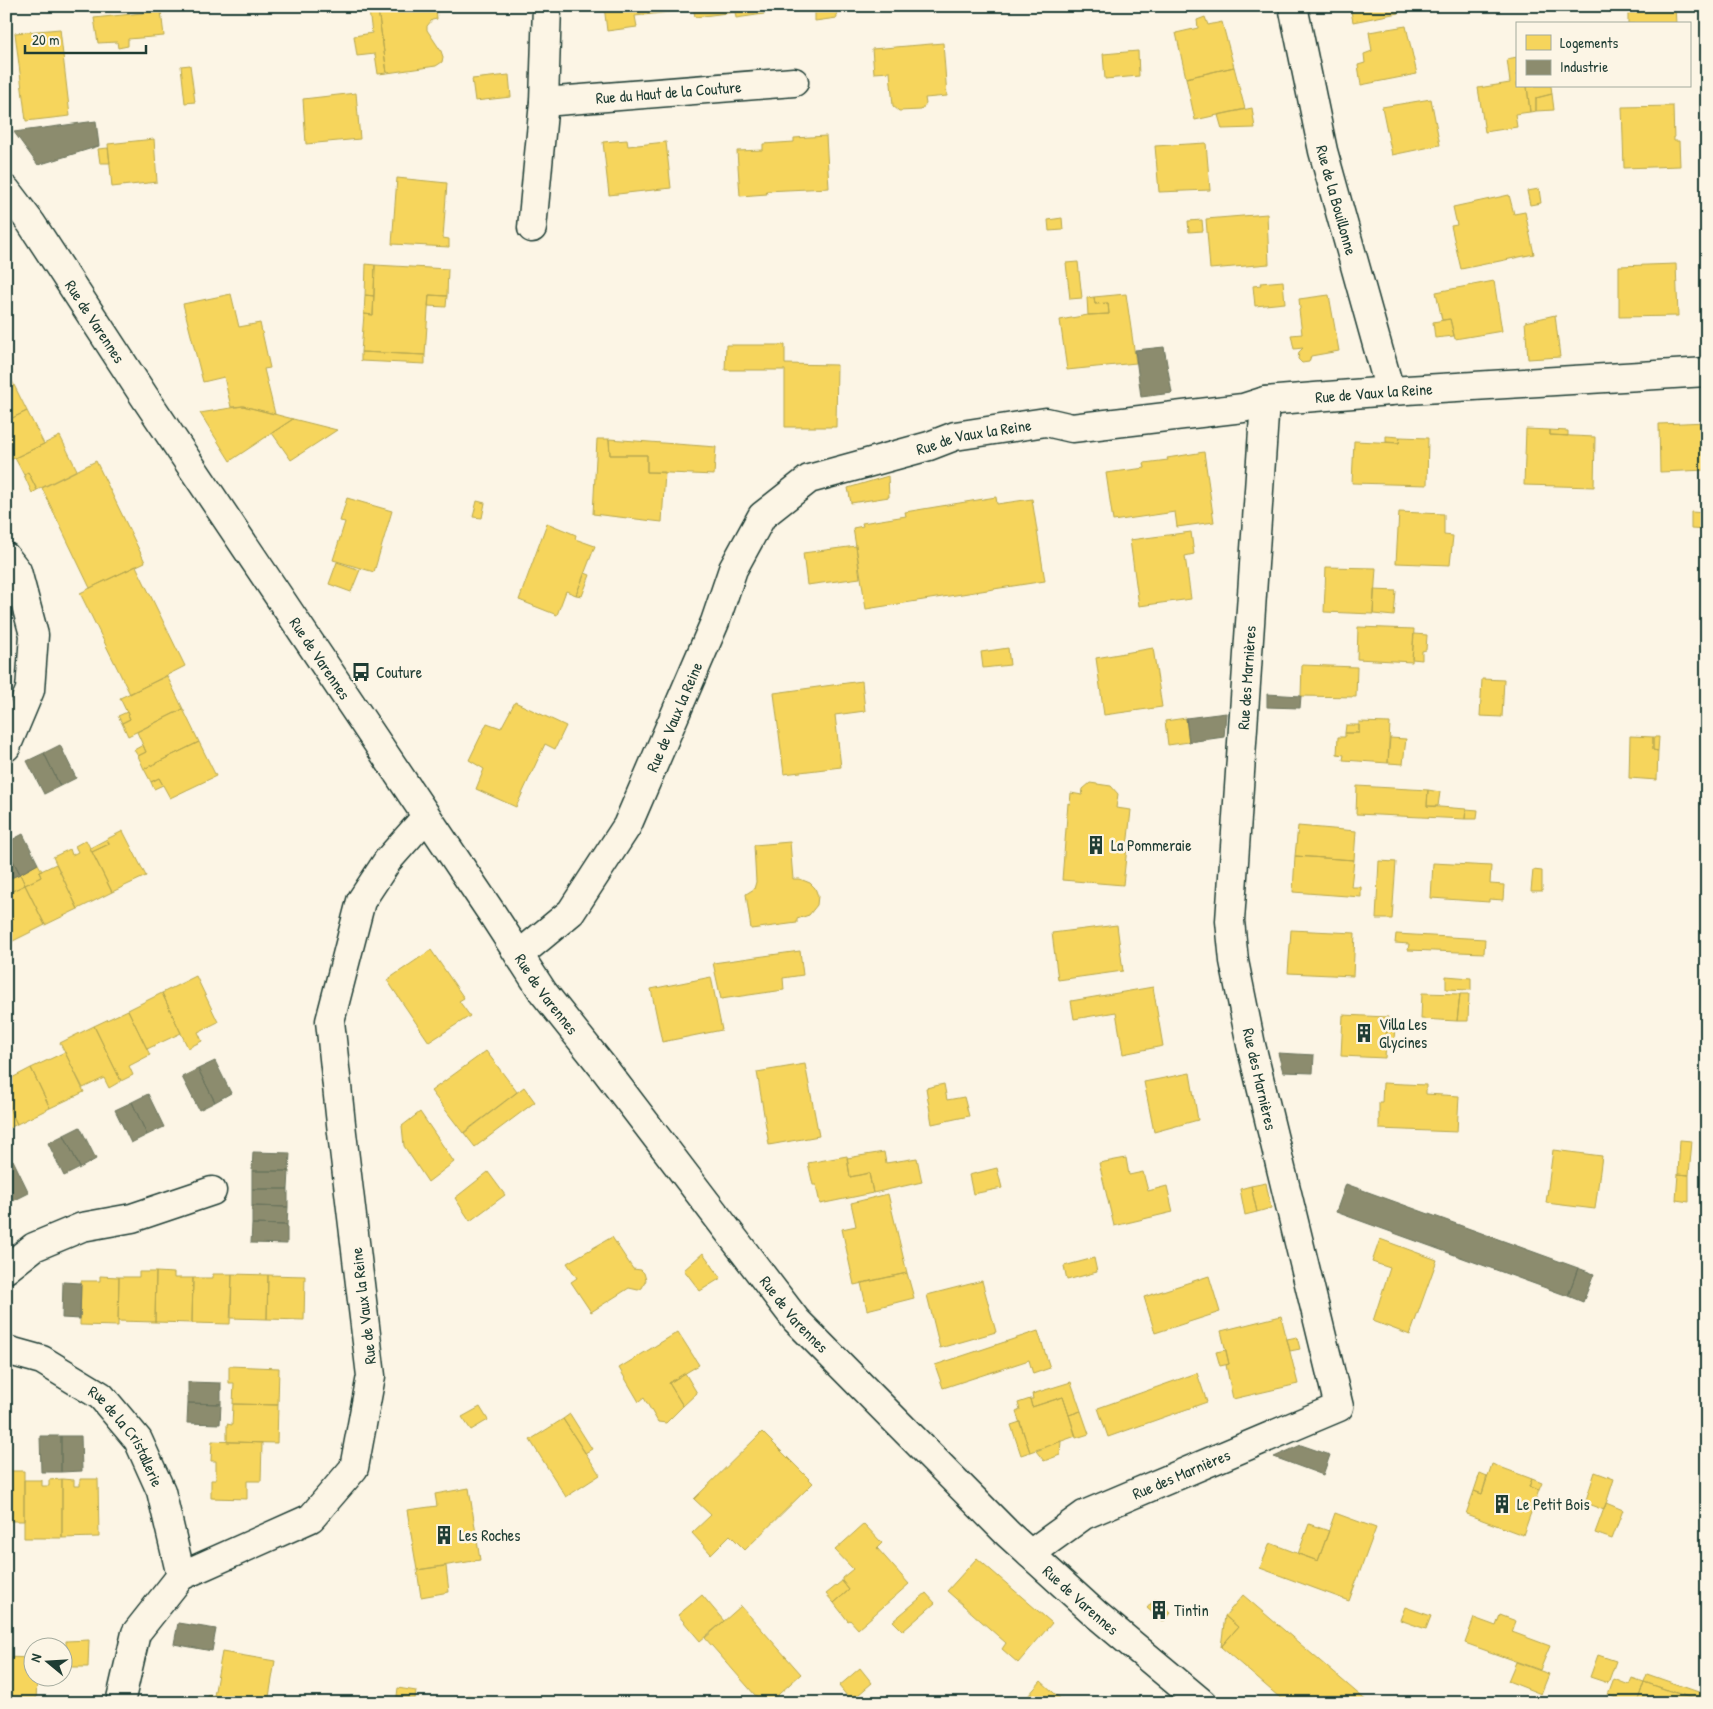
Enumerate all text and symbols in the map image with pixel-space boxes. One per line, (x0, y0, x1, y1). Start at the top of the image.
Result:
scale bar (25, 22, 146, 54)
legend (1516, 22, 1690, 88)
text: 20 m (32, 29, 59, 50)
text: Logements (1560, 32, 1618, 53)
text: Industrie (1560, 56, 1608, 77)
street label: Rue du Haut de la Couture (595, 75, 743, 109)
street label: Rue de la Bouillonne (1311, 143, 1363, 258)
street label: Rue de Varennes (60, 276, 130, 367)
street label: Rue de Vaux la Reine (1314, 377, 1434, 408)
street label: Rue de Vaux la Reine (914, 413, 1033, 460)
street label: Rue de Varennes (285, 613, 356, 704)
street label: Rue des Marnières (1232, 625, 1261, 730)
street label: Rue de Vaux la Reine (641, 658, 708, 775)
bus stop icon: Couture (350, 661, 372, 683)
place label: Couture (376, 661, 423, 683)
building icon: La Pommeraie (1085, 834, 1107, 856)
place label: La Pommeraie (1111, 834, 1192, 856)
street label: Rue de Varennes (510, 949, 584, 1039)
place label: Villa Les Glycines (1379, 1013, 1427, 1053)
building icon: Villa Les Glycines (1353, 1022, 1375, 1044)
street label: Rue des Marnières (1238, 1026, 1282, 1132)
street label: Rue de Vaux la Reine (345, 1246, 381, 1366)
street label: Rue de Varennes (755, 1271, 833, 1358)
street label: Rue de la Cristallerie (85, 1380, 169, 1491)
street label: Rue des Marnières (1129, 1443, 1233, 1504)
building icon: Le Petit Bois (1491, 1493, 1513, 1515)
place label: Le Petit Bois (1517, 1493, 1590, 1515)
building icon: Les Roches (433, 1524, 455, 1546)
place label: Les Roches (459, 1524, 520, 1546)
street label: Rue de Varennes (1038, 1560, 1123, 1640)
building icon: Tintin (1148, 1599, 1170, 1621)
place label: Tintin (1174, 1599, 1209, 1621)
north arrow (22, 1636, 72, 1686)
text: N (25, 1651, 46, 1664)

